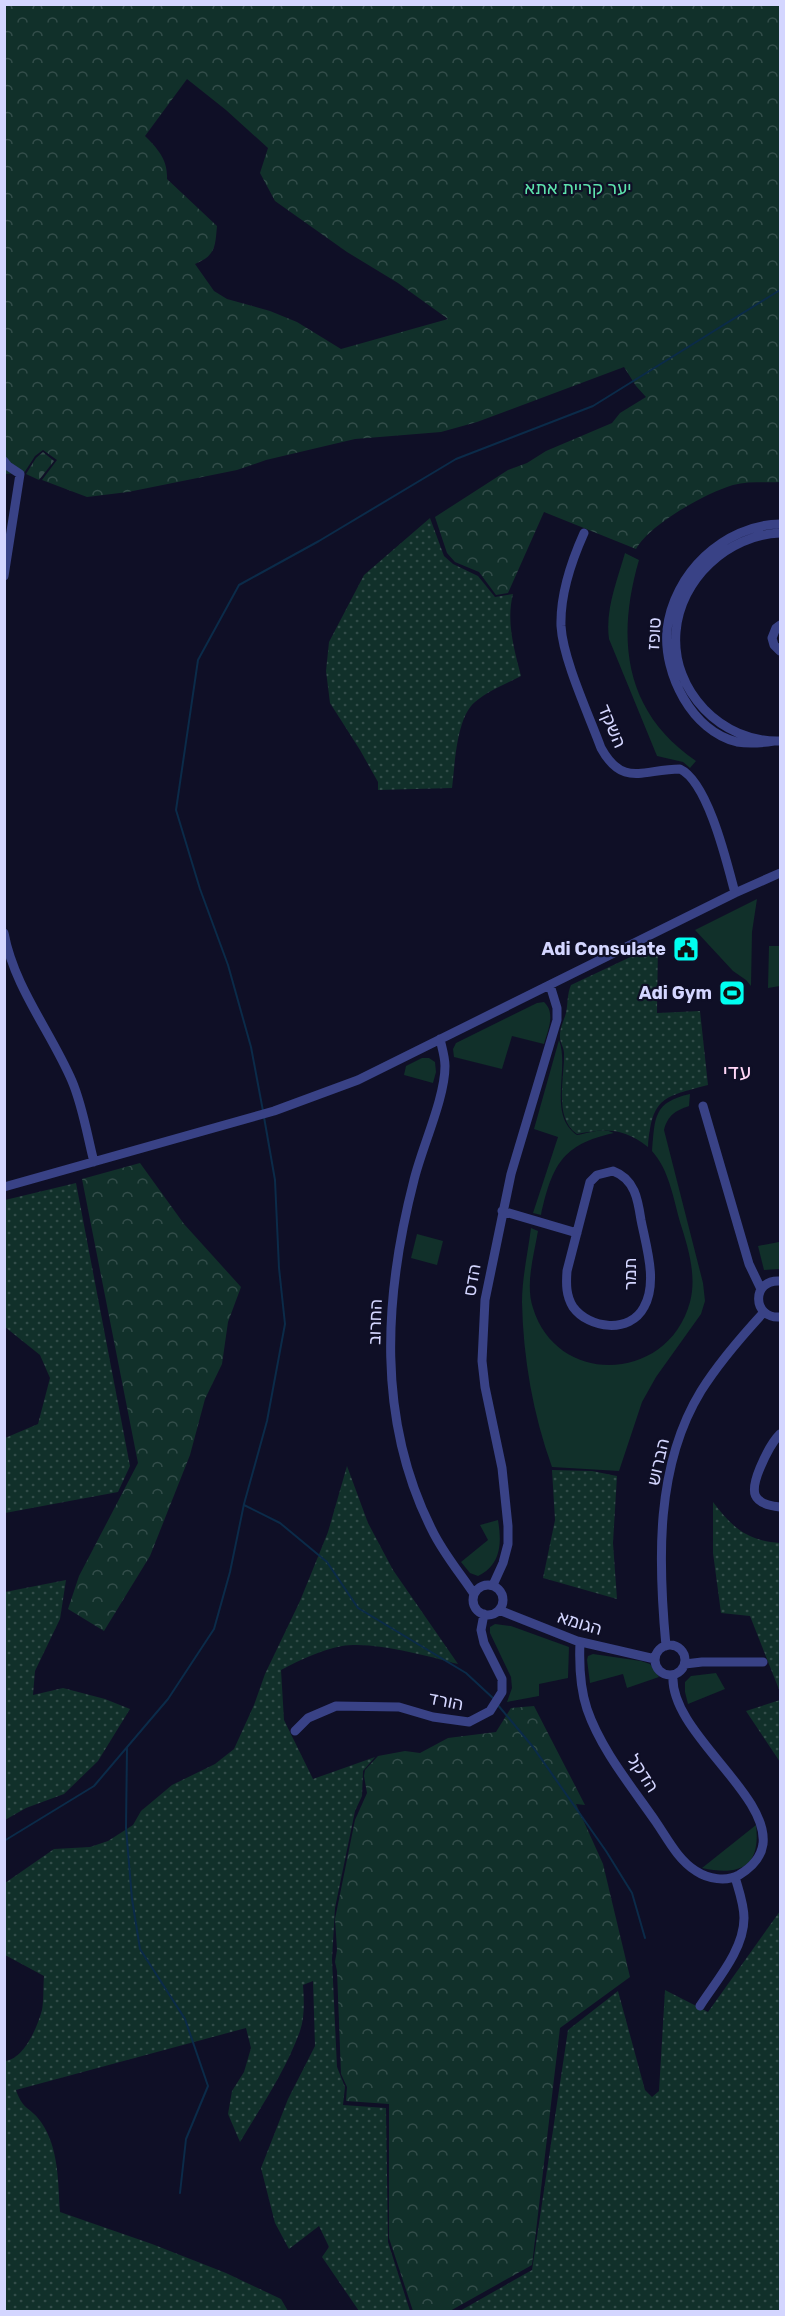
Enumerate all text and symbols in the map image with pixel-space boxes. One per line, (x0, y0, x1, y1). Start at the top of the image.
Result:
park label: יער קריית אתא (524, 177, 632, 199)
street label: טופז (642, 617, 666, 651)
street label: השקד (593, 701, 631, 751)
public building icon: Adi Consulate (671, 934, 701, 964)
place label: Adi Consulate (541, 938, 666, 960)
sports icon: Adi Gym (717, 978, 747, 1008)
place label: Adi Gym (639, 982, 712, 1004)
district label: עדי (723, 1059, 751, 1084)
street label: תמר (619, 1258, 641, 1290)
street label: הדס (458, 1262, 486, 1298)
street label: החרוב (363, 1298, 387, 1346)
street label: הברוש (642, 1436, 674, 1488)
street label: הגומא (555, 1606, 605, 1640)
street label: הורד (427, 1687, 465, 1715)
street label: הדקל (622, 1749, 664, 1797)

